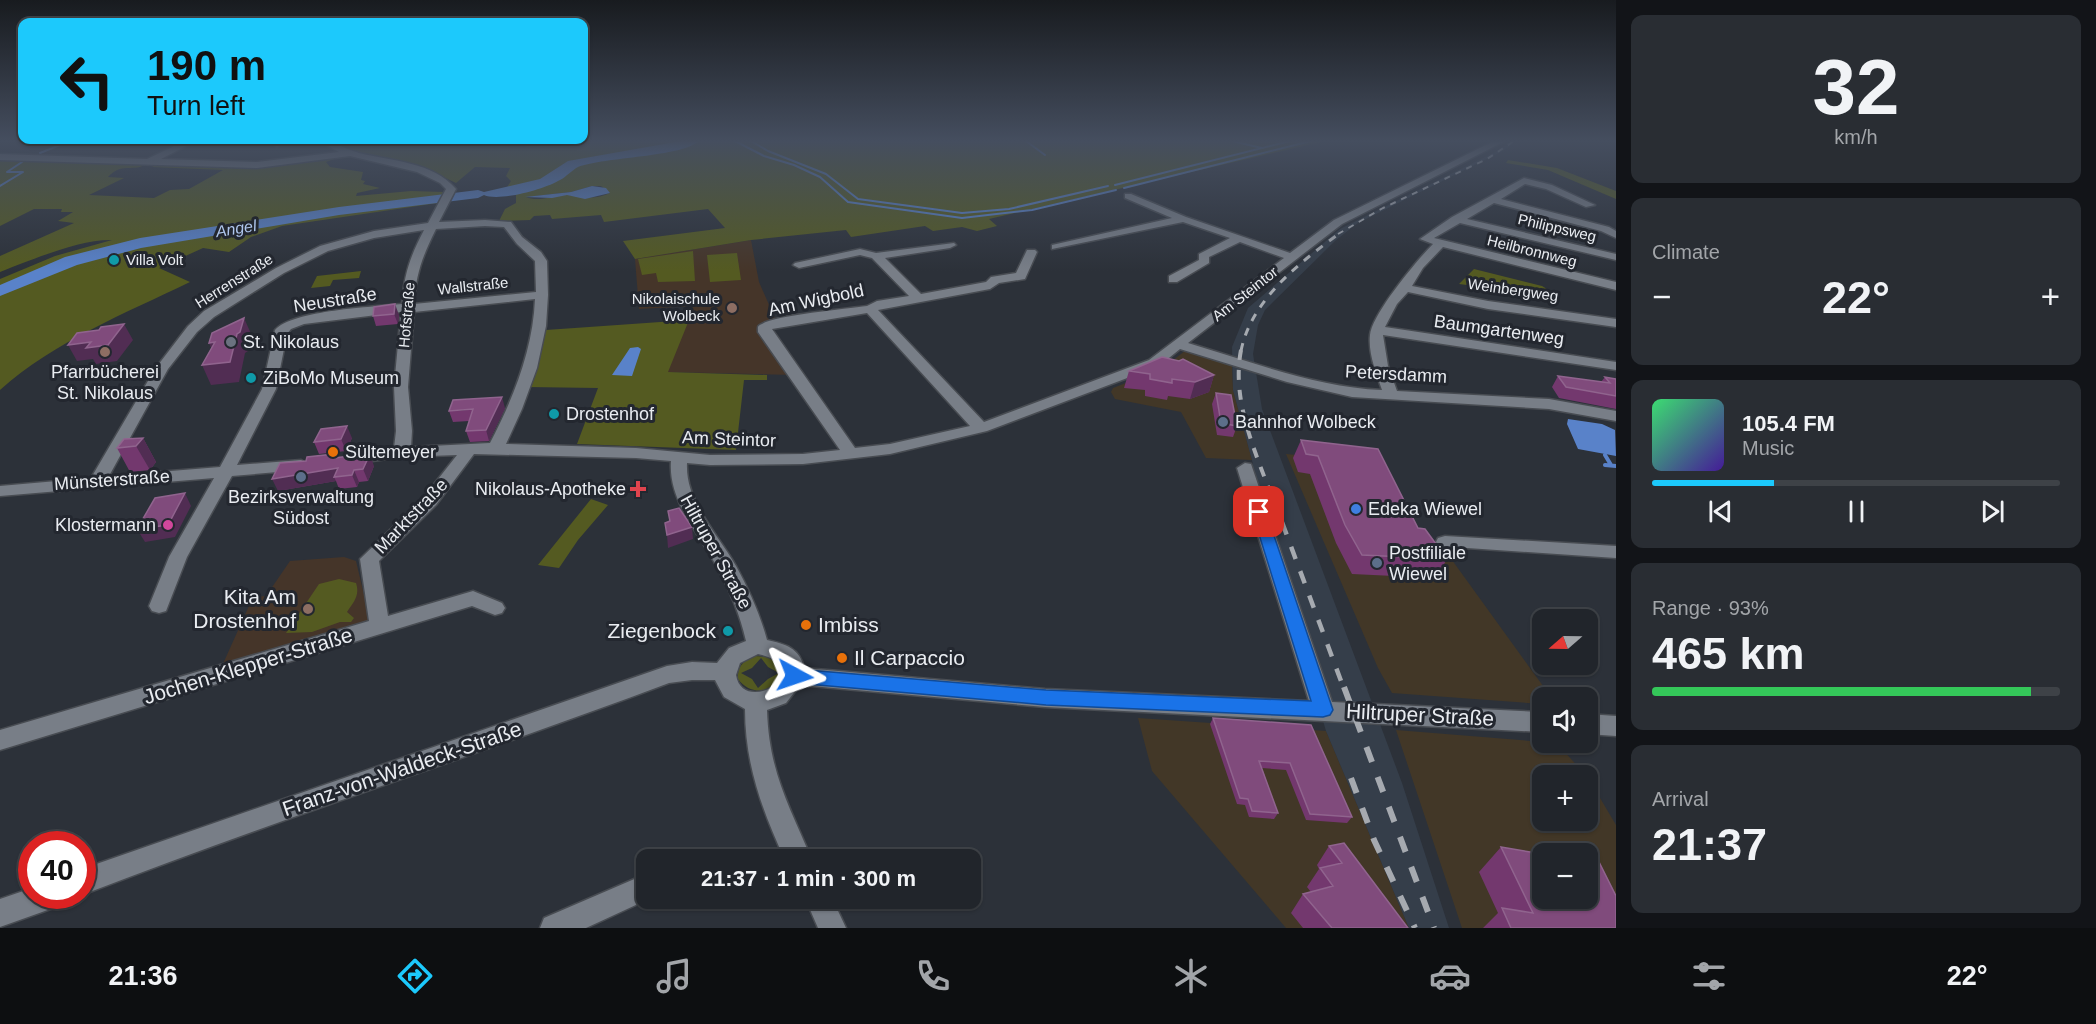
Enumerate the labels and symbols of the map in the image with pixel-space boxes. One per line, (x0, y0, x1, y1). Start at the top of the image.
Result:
street label: Philippsweg (1516, 210, 1598, 245)
water label: Angel (214, 217, 258, 240)
street label: Heilbronnweg (1486, 231, 1579, 270)
street label: Herrenstraße (192, 250, 276, 311)
place label: Villa Volt (126, 251, 184, 268)
marker: Villa Volt (107, 253, 121, 267)
street label: Am Steintor (1209, 263, 1281, 324)
street label: Wallstraße (437, 273, 509, 298)
street label: Weinbergweg (1467, 275, 1560, 304)
street label: Am Wigbold (766, 280, 866, 320)
street label: Hofstraße (395, 281, 418, 349)
street label: Neustraße (292, 284, 378, 316)
place label: Nikolaischule Wolbeck (632, 290, 720, 324)
marker: Nikolaischule Wolbeck (725, 301, 739, 315)
street label: Baumgartenweg (1433, 311, 1565, 349)
place label: St. Nikolaus (243, 332, 339, 352)
marker: St. Nikolaus (224, 335, 238, 349)
marker: Pfarrbücherei St. Nikolaus (98, 345, 112, 359)
street label: Petersdamm (1345, 361, 1447, 387)
place label: Pfarrbücherei St. Nikolaus (51, 362, 159, 403)
place label: ZiBoMo Museum (263, 368, 399, 388)
marker: ZiBoMo Museum (244, 371, 258, 385)
place label: Drostenhof (566, 404, 655, 424)
marker: Drostenhof (547, 407, 561, 421)
place label: Bahnhof Wolbeck (1235, 412, 1377, 432)
marker: Bahnhof Wolbeck (1216, 415, 1230, 429)
street label: Am Steintor (682, 427, 776, 451)
place label: Sültemeyer (345, 442, 436, 462)
marker: Sültemeyer (326, 445, 340, 459)
street label: Münsterstraße (53, 466, 171, 494)
marker: Bezirksverwaltung Südost (294, 470, 308, 484)
street label: Marktstraße (370, 475, 452, 557)
place label: Nikolaus-Apotheke (475, 479, 626, 499)
marker: Nikolaus-Apotheke (631, 482, 645, 496)
pin (1233, 486, 1284, 537)
place label: Bezirksverwaltung Südost (228, 487, 374, 528)
street label: Hiltruper Straße (676, 492, 756, 612)
place label: Edeka Wiewel (1368, 499, 1482, 519)
marker: Edeka Wiewel (1349, 502, 1363, 516)
place label: Klostermann (55, 515, 156, 535)
marker: Klostermann (161, 518, 175, 532)
place label: Postfiliale Wiewel (1389, 543, 1466, 584)
marker: Postfiliale Wiewel (1370, 556, 1384, 570)
place label: Kita Am Drostenhof (193, 585, 296, 632)
marker: Kita Am Drostenhof (301, 602, 315, 616)
north arrow (1532, 609, 1598, 675)
place label: Imbiss (818, 613, 879, 636)
marker: Imbiss (799, 618, 813, 632)
place label: Ziegenbock (607, 619, 716, 642)
street label: Jochen-Klepper-Straße (141, 623, 355, 708)
marker: Ziegenbock (721, 624, 735, 638)
position arrow (763, 644, 827, 708)
place label: Il Carpaccio (854, 646, 965, 669)
marker: Il Carpaccio (835, 651, 849, 665)
street label: Hiltruper Straße (1345, 699, 1495, 730)
street label: Franz-von-Waldeck-Straße (279, 717, 524, 820)
speed limit sign: 40 (18, 831, 96, 909)

